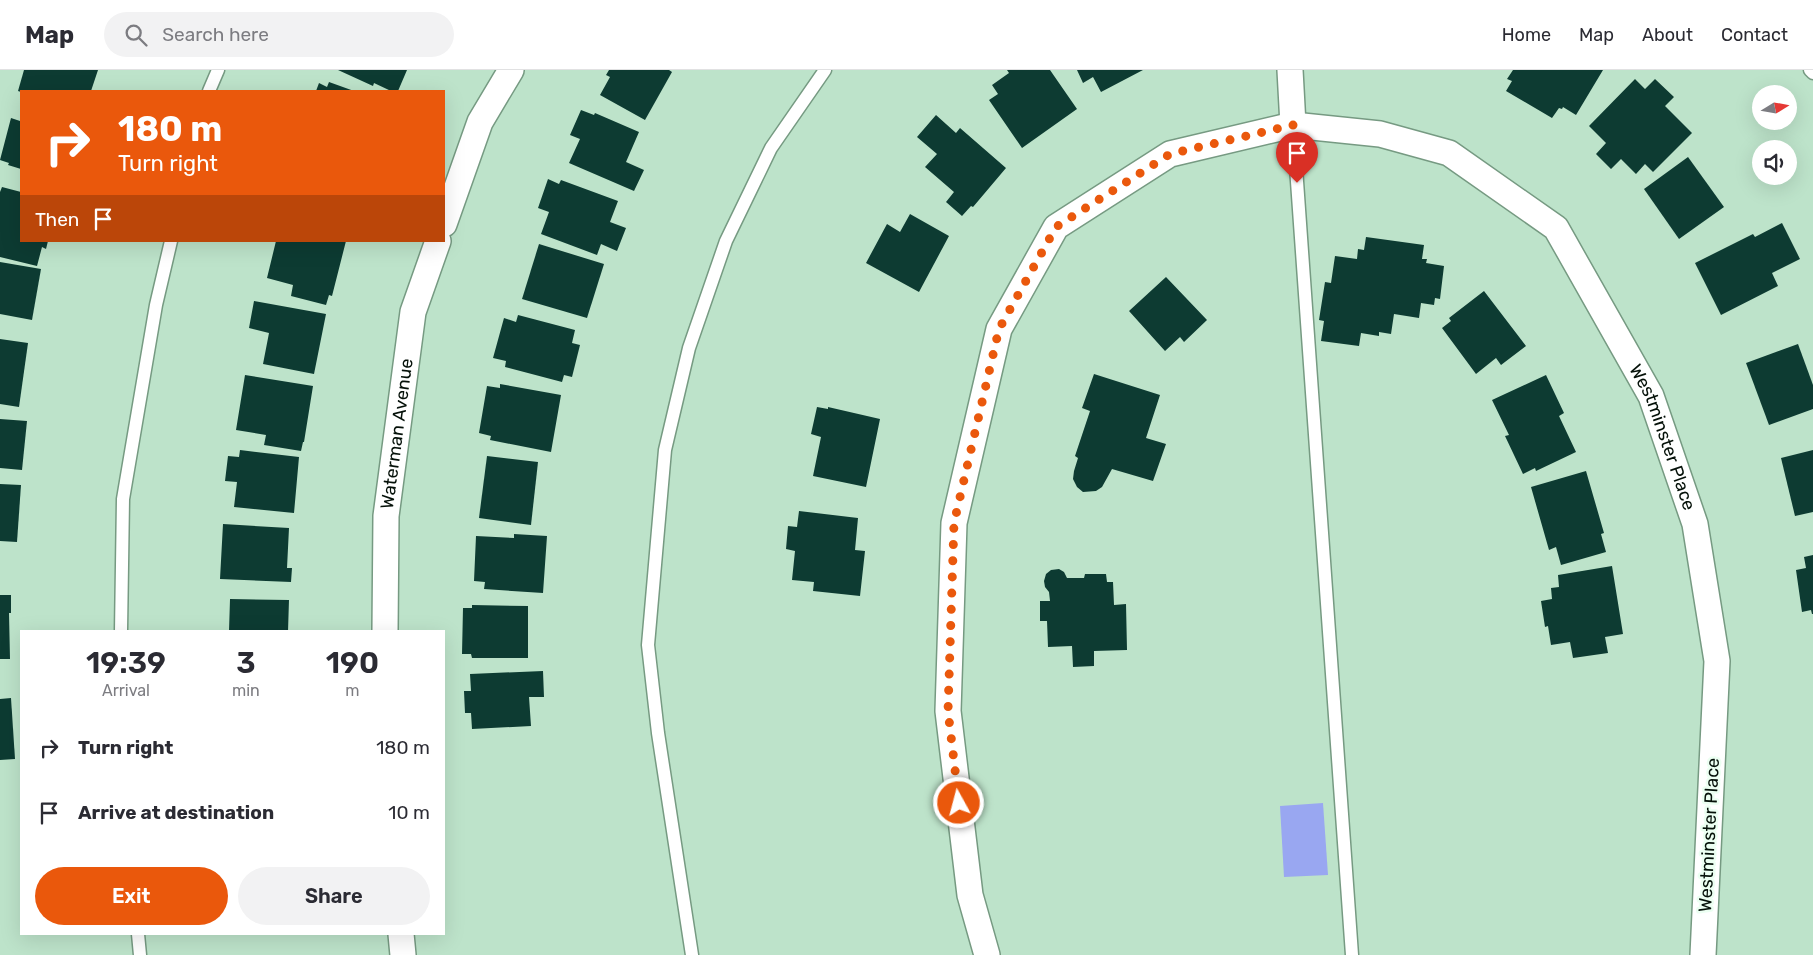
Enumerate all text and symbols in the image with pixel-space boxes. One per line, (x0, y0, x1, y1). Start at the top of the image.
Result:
search box (104, 12, 454, 57)
text: Map (25, 21, 74, 49)
icon: search (122, 21, 150, 49)
text: Search here (162, 23, 269, 46)
text: Home (1502, 24, 1551, 46)
text: Map (1579, 24, 1614, 46)
text: About (1642, 24, 1693, 46)
text: Contact (1721, 24, 1788, 46)
north arrow (1752, 85, 1798, 130)
map controls (1752, 85, 1797, 185)
text: 180 m (118, 108, 222, 150)
icon: right (35, 110, 100, 175)
pin (1276, 132, 1318, 183)
icon: arrive (1283, 139, 1311, 167)
button: sound (1752, 140, 1797, 185)
text: Turn right (118, 150, 218, 177)
icon: arrive (89, 205, 117, 233)
text: Then (35, 208, 79, 231)
street label: Waterman Avenue (376, 357, 418, 510)
street label: Westminster Place (1624, 360, 1700, 513)
text: 19:39 (86, 645, 166, 681)
text: 3 (236, 645, 255, 681)
text: 190 (326, 645, 379, 681)
text: Arrival (102, 681, 150, 700)
text: min (232, 681, 260, 700)
text: m (345, 681, 359, 700)
icon: right (35, 734, 63, 762)
text: Turn right (78, 736, 173, 759)
text: 180 m (376, 736, 430, 759)
street label: Westminster Place (1694, 757, 1724, 913)
position arrow (932, 776, 984, 828)
icon: arrive (35, 799, 63, 827)
text: Arrive at destination (78, 801, 274, 824)
text: 10 m (388, 801, 430, 824)
button: Exit (35, 867, 228, 925)
button: Share (238, 867, 430, 925)

